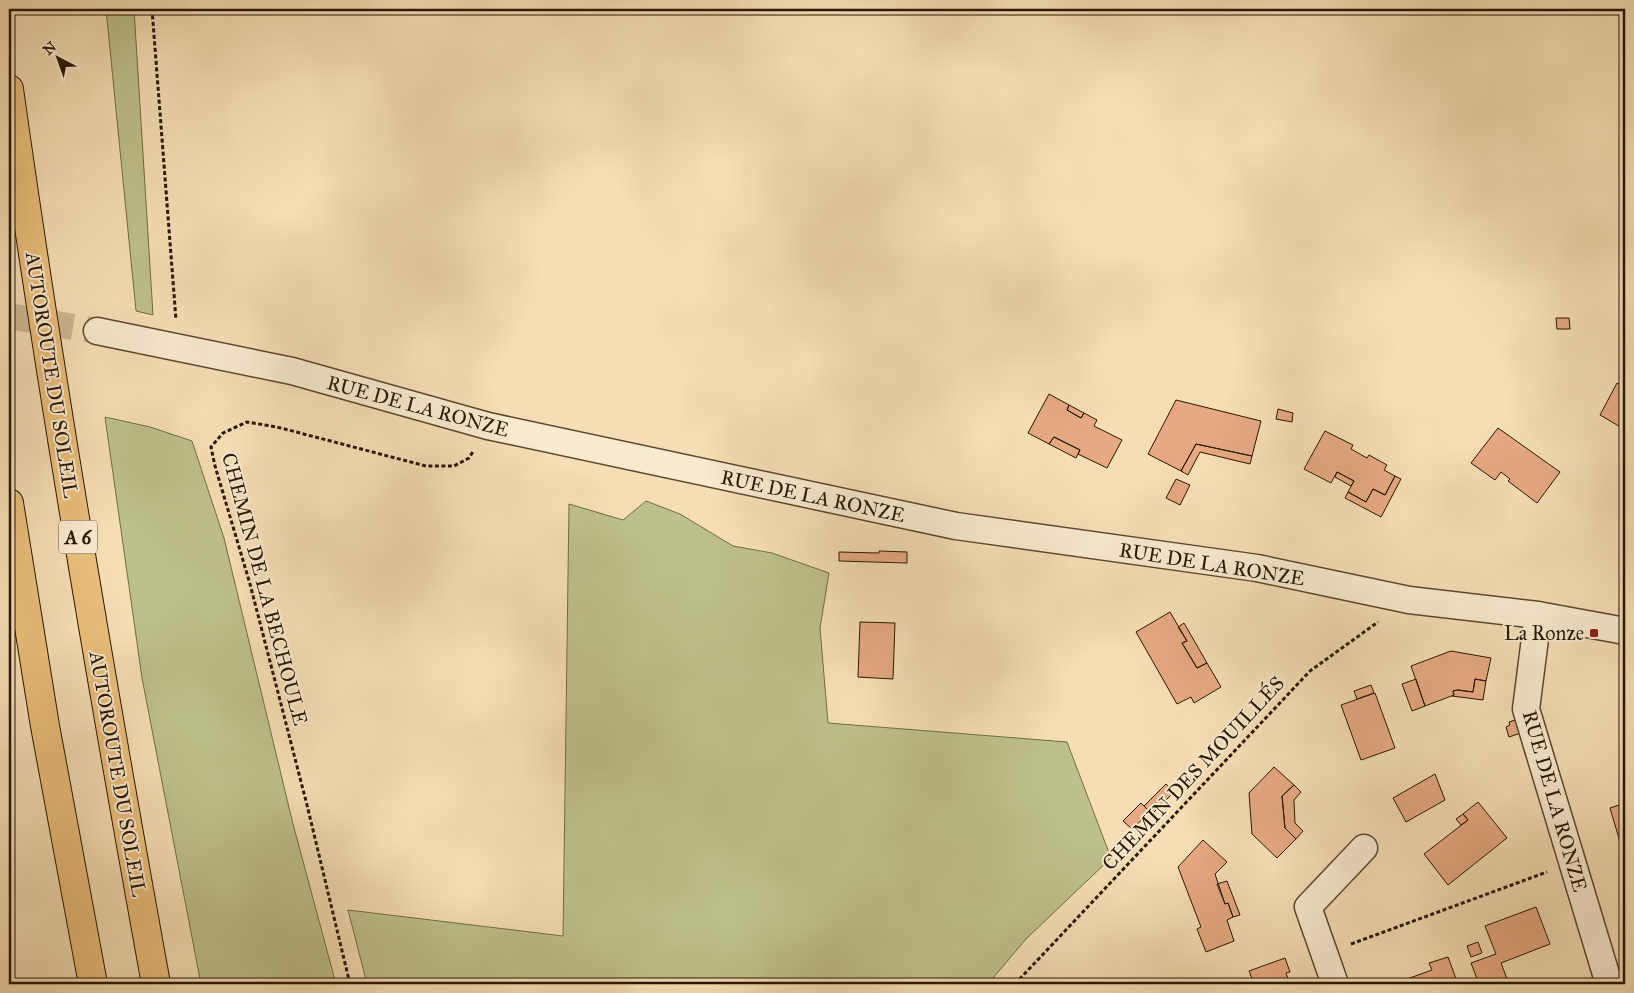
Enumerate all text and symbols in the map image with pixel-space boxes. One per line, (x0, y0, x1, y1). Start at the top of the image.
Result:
north arrow (32, 32, 82, 82)
text: N (40, 38, 60, 59)
street label: AUTOROUTE DU SOLEIL (21, 249, 83, 500)
street label: RUE DE LA RONZE (324, 370, 512, 442)
street label: CHEMIN DE LA BECHOULE (217, 450, 313, 728)
street label: RUE DE LA RONZE (719, 465, 907, 527)
road number: A 6 (59, 520, 97, 554)
street label: RUE DE LA RONZE (1118, 537, 1306, 591)
place label: La Ronze (1504, 621, 1584, 645)
marker: La Ronze (1588, 627, 1600, 639)
street label: AUTOROUTE DU SOLEIL (84, 648, 151, 899)
street label: CHEMIN DES MOUILLÉS (1095, 670, 1289, 875)
street label: RUE DE LA RONZE (1518, 708, 1592, 894)

